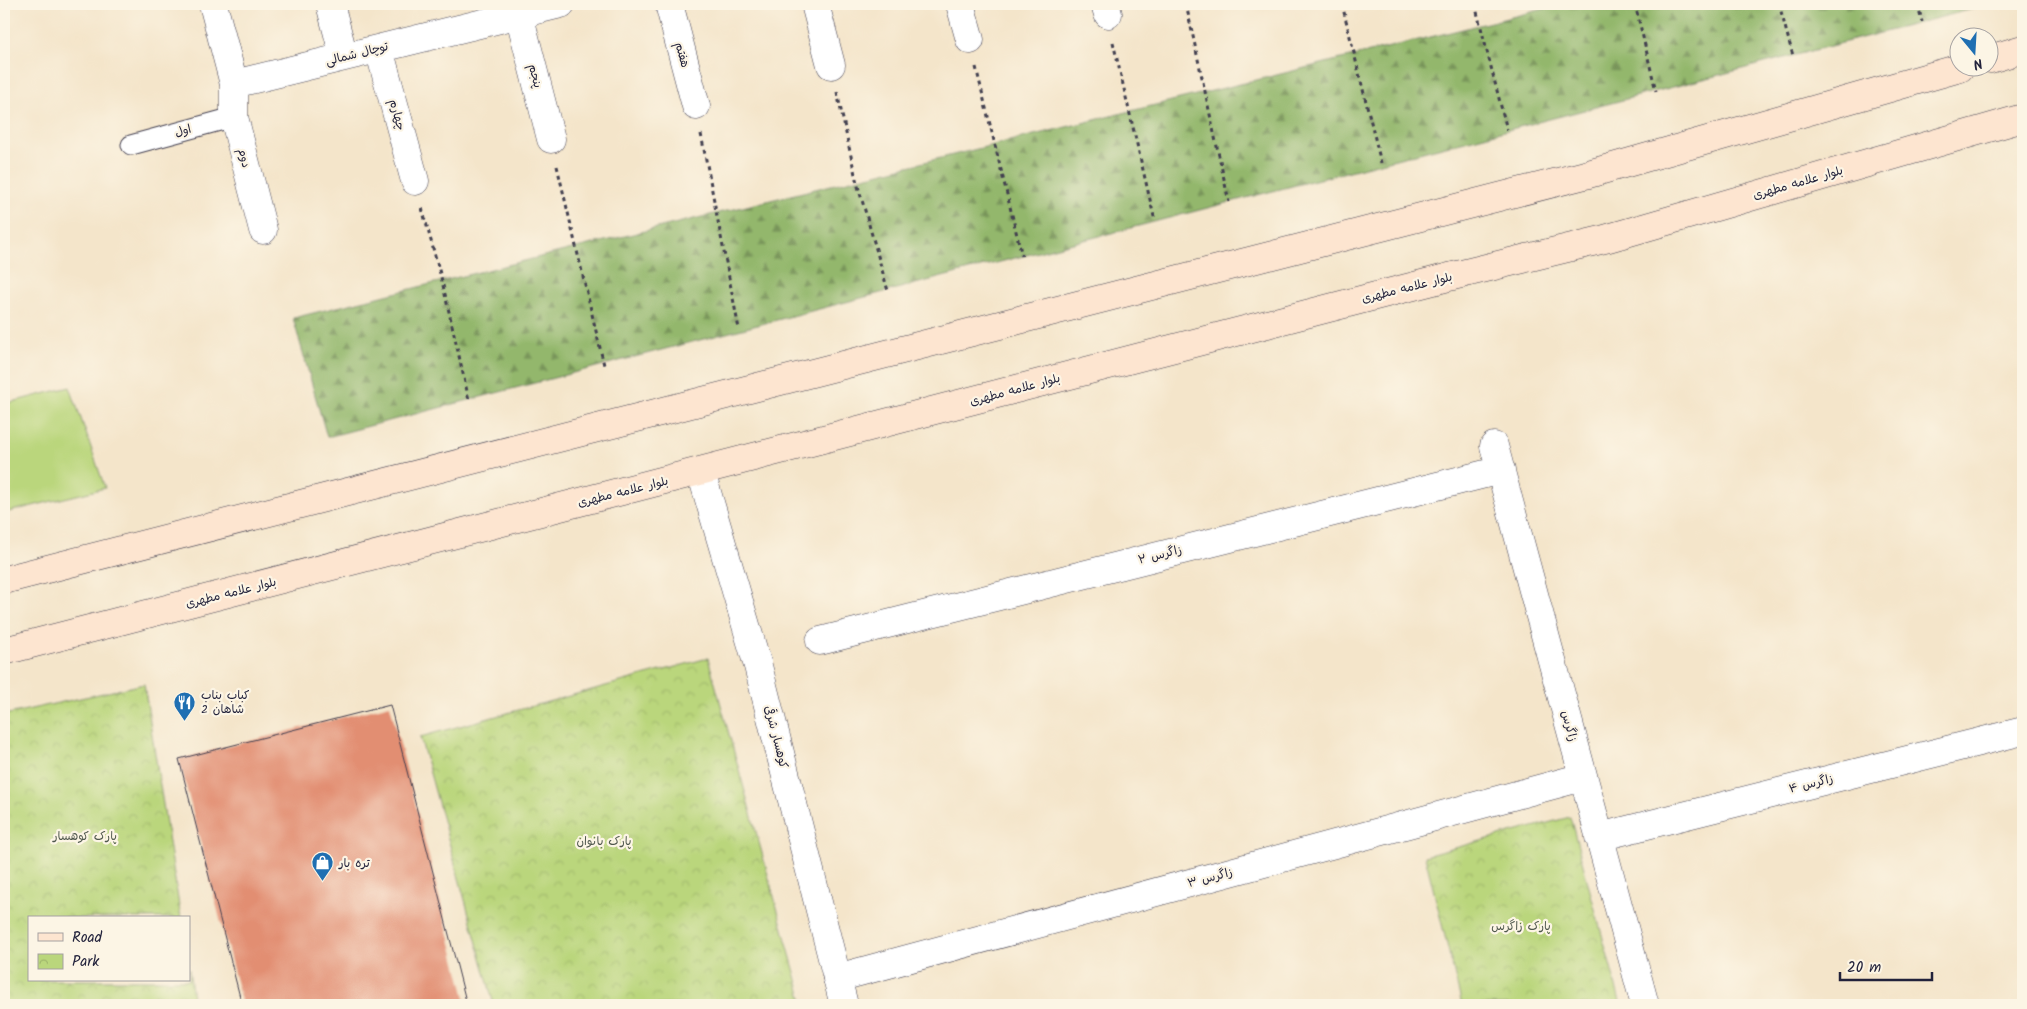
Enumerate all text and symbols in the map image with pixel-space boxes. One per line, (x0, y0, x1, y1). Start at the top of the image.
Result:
north arrow (1950, 28, 2000, 78)
street label: توچال شمالی (324, 37, 391, 71)
street label: هفتم (669, 40, 695, 70)
text: N (1970, 52, 1985, 75)
street label: پنجم (523, 62, 547, 90)
street label: چهارم (384, 97, 410, 133)
street label: اول (173, 120, 193, 142)
street label: دوم (232, 146, 256, 170)
street label: بلوار علامه مطهری (1751, 161, 1845, 205)
street label: بلوار علامه مطهری (1360, 268, 1454, 308)
street label: بلوار علامه مطهری (968, 369, 1062, 411)
street label: بلوار علامه مطهری (576, 472, 670, 512)
street label: زاگرس ۲ (1136, 540, 1184, 570)
street label: بلوار علامه مطهری (184, 573, 278, 613)
place label: کباب بناب شاهان 2 (201, 686, 249, 719)
restaurant icon: کباب بناب شاهان 2 (173, 690, 197, 721)
street label: کوهسار شرقی (759, 704, 793, 770)
street label: زاگرس (1556, 708, 1582, 744)
street label: زاگرس ۴ (1787, 769, 1835, 799)
park label: پارک کوهسار (52, 827, 117, 846)
park label: پارک بانوان (576, 832, 632, 851)
shop icon: تره بار (311, 851, 335, 882)
place label: تره بار (338, 854, 370, 873)
street label: زاگرس ۳ (1185, 863, 1235, 893)
legend (28, 916, 190, 982)
park label: پارک زاگرس (1491, 917, 1551, 936)
text: Road (72, 926, 103, 950)
scale bar (1840, 949, 1932, 981)
text: Park (72, 950, 100, 974)
text: 20 m (1847, 956, 1881, 980)

